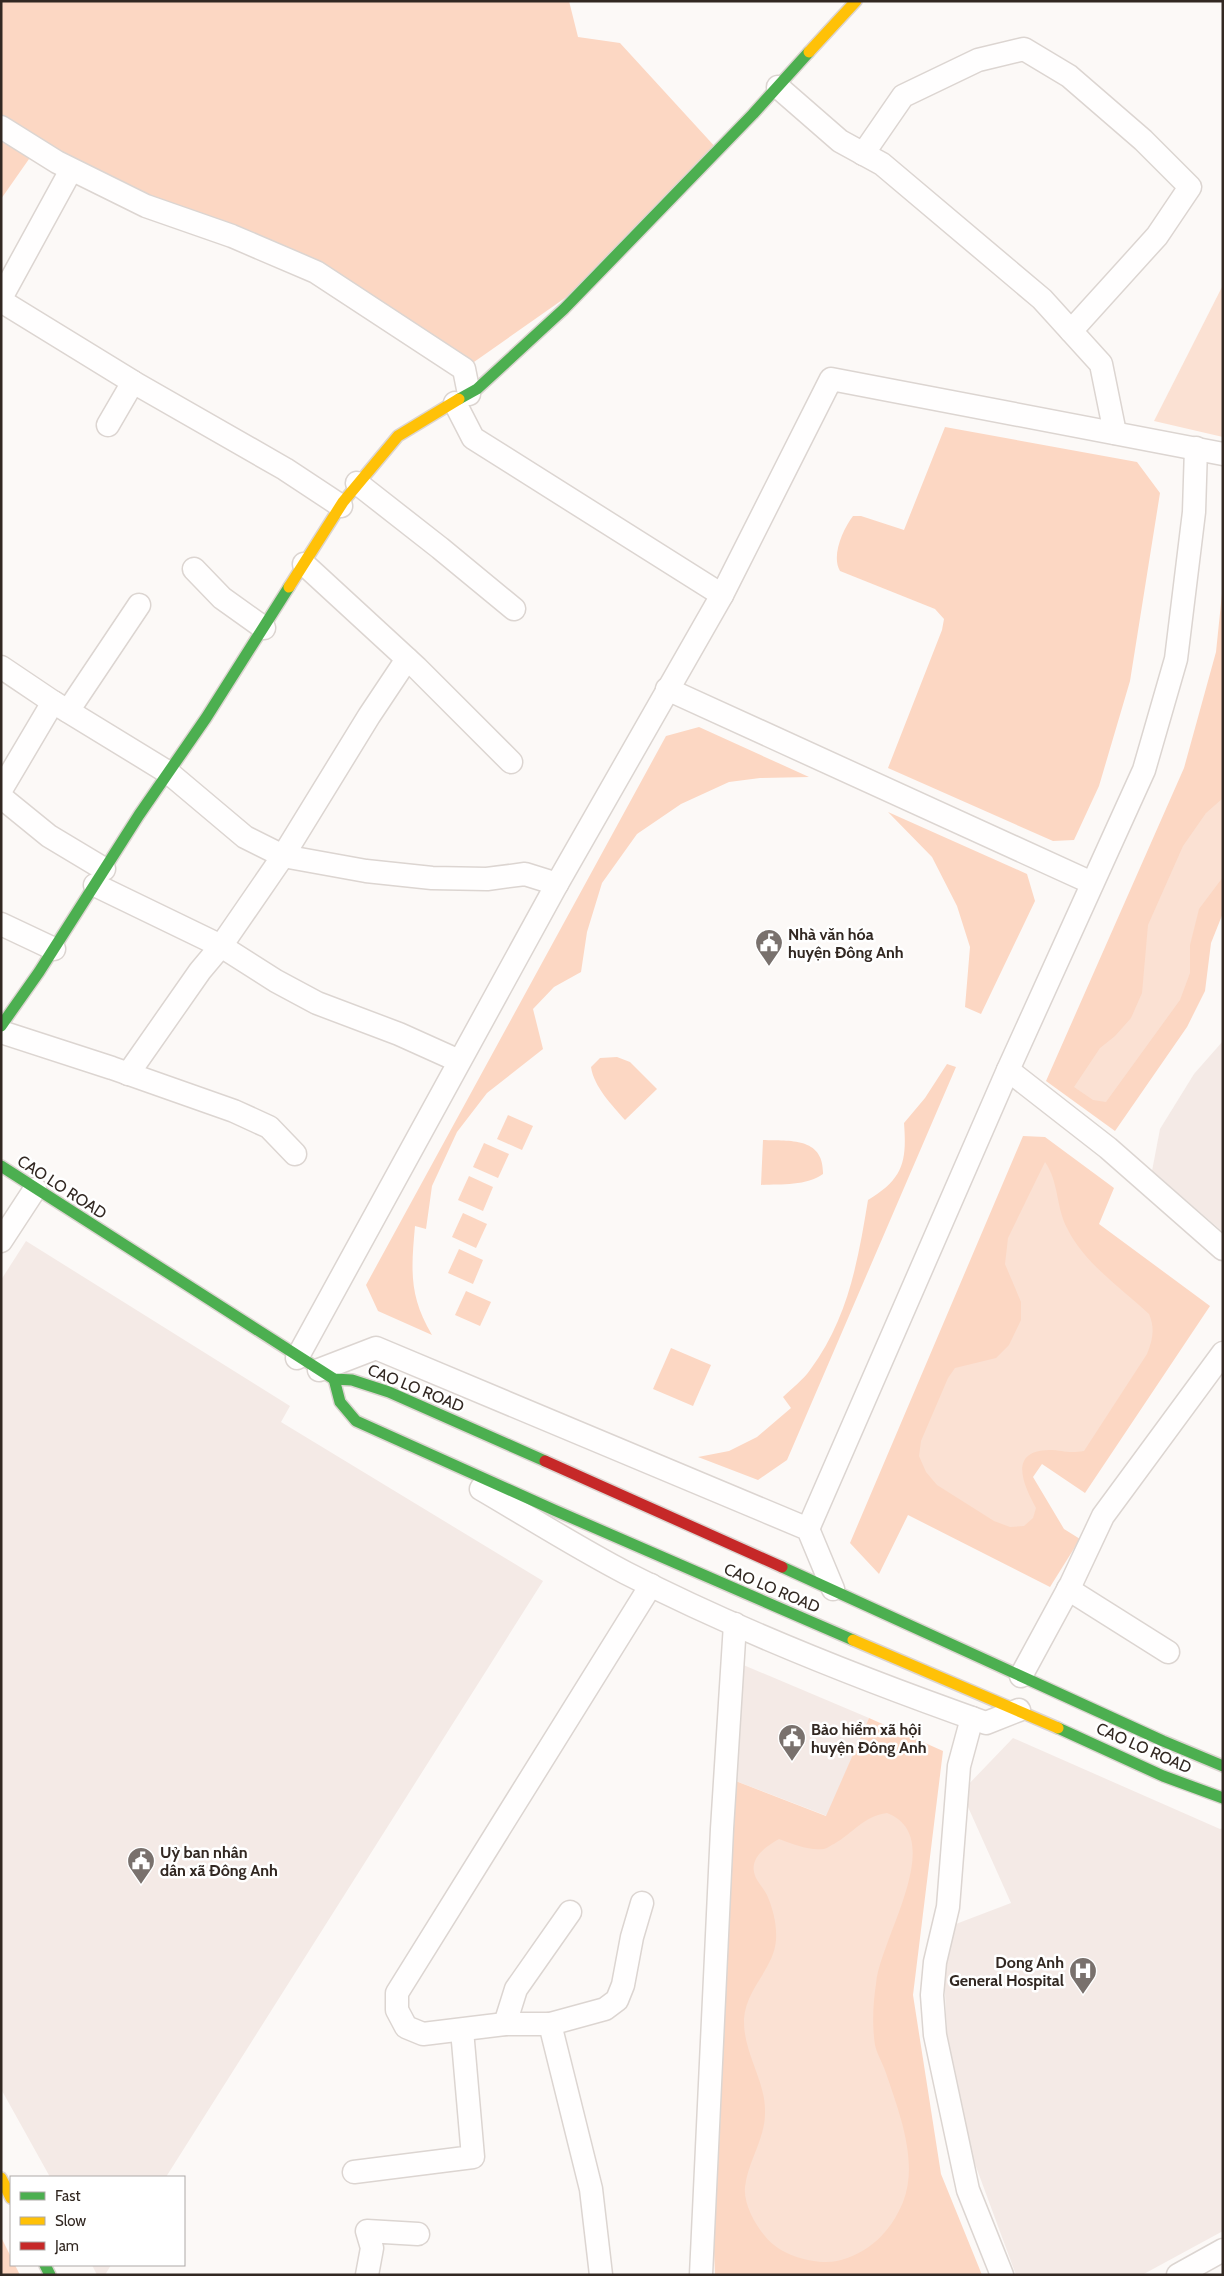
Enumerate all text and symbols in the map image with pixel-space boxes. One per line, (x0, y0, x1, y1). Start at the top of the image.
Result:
place label: Nhà văn hóa huyện Đông Anh (788, 925, 904, 962)
public building icon: Nhà văn hóa huyện Đông Anh (754, 928, 784, 967)
street label: CAO LO ROAD (14, 1151, 110, 1223)
street label: CAO LO ROAD (365, 1360, 467, 1416)
street label: CAO LO ROAD (721, 1559, 823, 1617)
street label: CAO LO ROAD (1093, 1719, 1195, 1777)
place label: Bảo hiểm xã hội huyện Đông Anh (811, 1720, 927, 1757)
public building icon: Bảo hiểm xã hội huyện Đông Anh (777, 1723, 807, 1762)
place label: Uỷ ban nhân dân xã Đông Anh (160, 1843, 278, 1880)
public building icon: Uỷ ban nhân dân xã Đông Anh (126, 1846, 156, 1885)
place label: Dong Anh General Hospital (949, 1953, 1064, 1990)
hospital icon: Dong Anh General Hospital (1068, 1956, 1098, 1995)
legend (10, 2176, 185, 2266)
text: Fast (55, 2187, 80, 2205)
text: Slow (55, 2212, 86, 2230)
text: Jam (54, 2237, 79, 2255)

